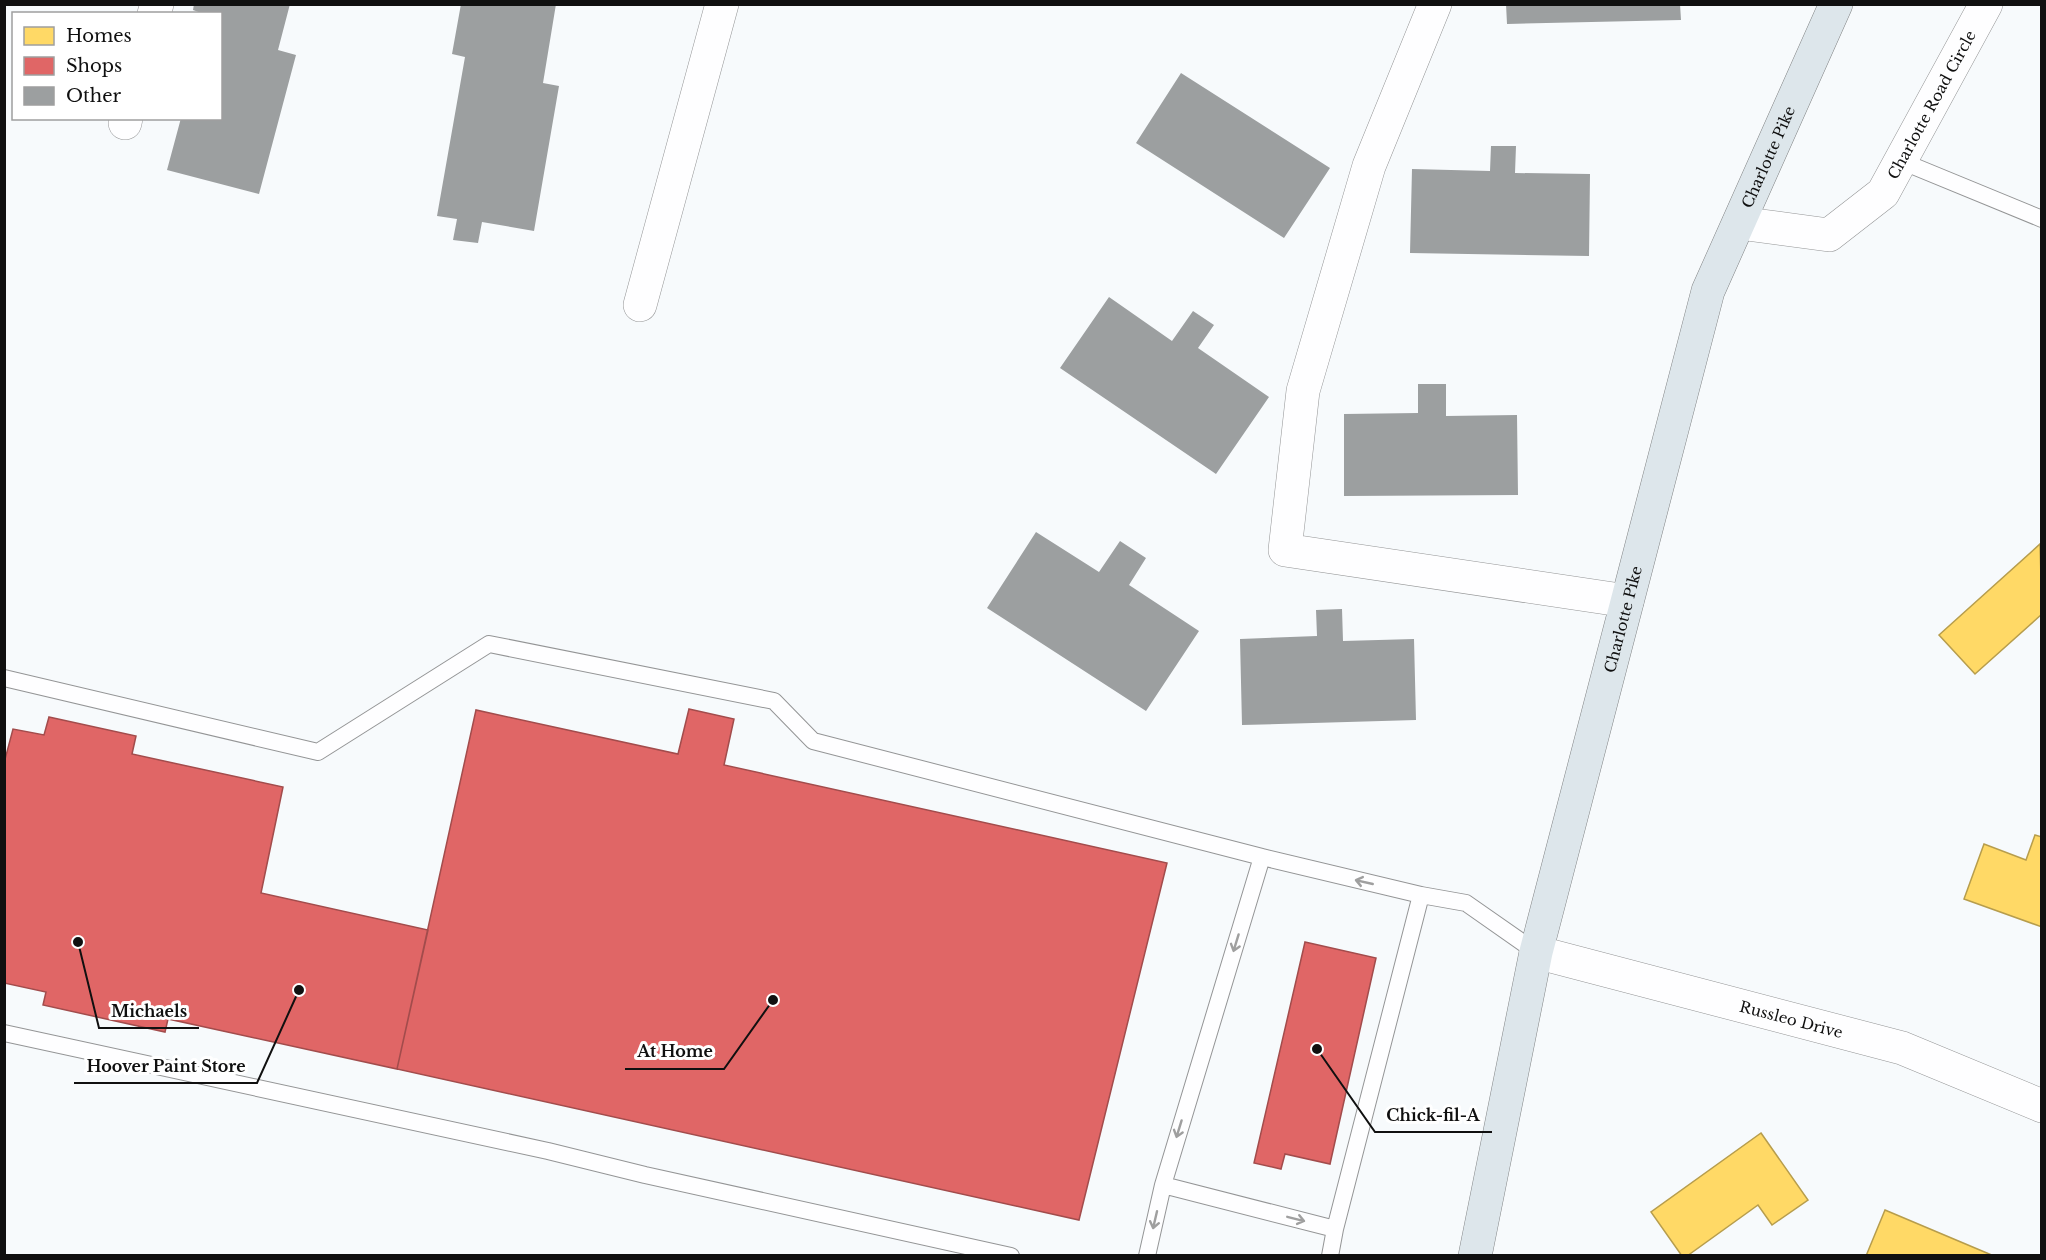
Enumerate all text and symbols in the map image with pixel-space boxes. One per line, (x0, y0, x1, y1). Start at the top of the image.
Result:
legend (12, 12, 222, 120)
text: Homes (66, 25, 132, 47)
street label: Charlotte Road Circle (1883, 27, 1979, 182)
text: Shops (66, 55, 122, 77)
text: Other (66, 85, 122, 107)
street label: Charlotte Pike (1737, 103, 1799, 211)
street label: Charlotte Pike (1600, 564, 1646, 675)
one-way arrow (1355, 875, 1374, 887)
one-way arrow (1230, 933, 1241, 952)
callout: Michaels (99, 994, 199, 1028)
street label: Russleo Drive (1738, 996, 1845, 1042)
text: Michaels (111, 1001, 187, 1021)
callout: At Home (625, 1035, 724, 1069)
text: At Home (636, 1041, 713, 1061)
callout: Hoover Paint Store (74, 1049, 257, 1083)
text: Hoover Paint Store (86, 1056, 246, 1076)
callout: Chick-fil-A (1375, 1098, 1492, 1132)
text: Chick-fil-A (1386, 1105, 1481, 1125)
one-way arrow (1173, 1119, 1184, 1138)
one-way arrow (1148, 1210, 1160, 1229)
one-way arrow (1286, 1213, 1305, 1225)

